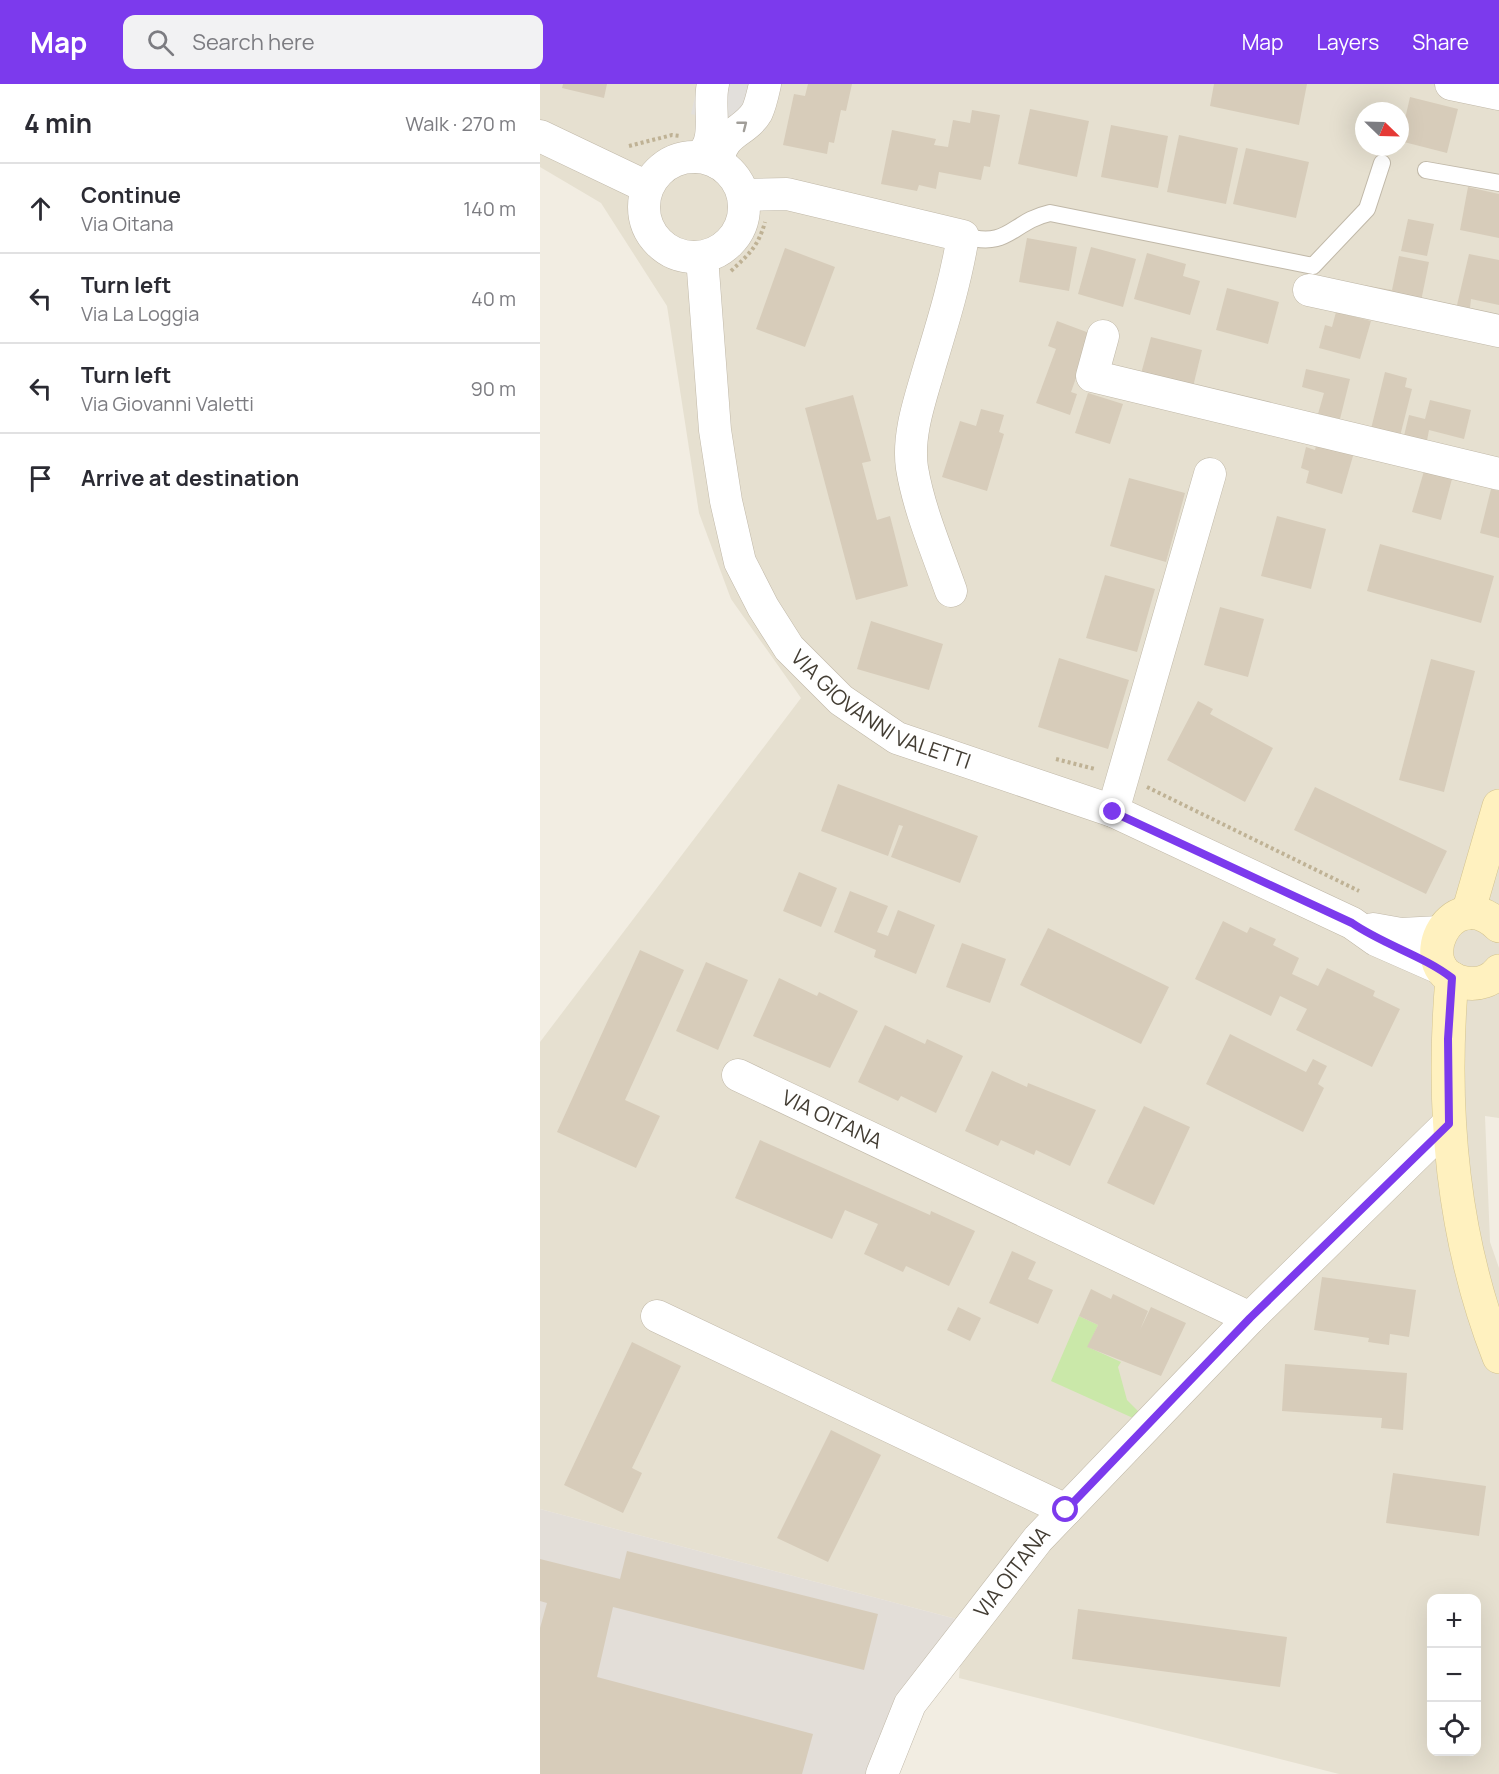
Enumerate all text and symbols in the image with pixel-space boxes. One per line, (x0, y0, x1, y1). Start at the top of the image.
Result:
search box (123, 15, 543, 69)
text: Map (30, 23, 87, 61)
icon: search (144, 26, 177, 59)
text: Search here (192, 27, 315, 57)
text: Map (1242, 28, 1283, 56)
text: Layers (1316, 28, 1379, 56)
text: Share (1412, 28, 1469, 56)
north arrow (1355, 102, 1409, 156)
text: 4 min (24, 105, 92, 141)
text: Walk · 270 m (405, 110, 516, 137)
one-way arrow (736, 121, 747, 132)
text: Continue (81, 180, 181, 210)
icon: ahead (24, 192, 57, 225)
text: 140 m (463, 195, 516, 222)
text: Via Oitana (81, 210, 174, 237)
text: Turn left (81, 270, 171, 300)
icon: left (24, 282, 57, 315)
text: 40 m (471, 285, 516, 312)
text: Via La Loggia (81, 300, 199, 327)
text: Turn left (81, 360, 171, 390)
icon: left (24, 372, 57, 405)
text: 90 m (470, 375, 516, 402)
text: Via Giovanni Valetti (81, 390, 254, 417)
icon: arrive (24, 462, 57, 495)
text: Arrive at destination (81, 463, 299, 493)
street label: VIA GIOVANNI VALETTI (785, 643, 975, 775)
route end (1099, 798, 1125, 824)
street label: VIA OITANA (777, 1083, 887, 1155)
route start (1052, 1496, 1078, 1522)
street label: VIA OITANA (967, 1520, 1056, 1623)
map controls (1427, 1594, 1481, 1756)
button: + (1427, 1594, 1481, 1648)
button: − (1427, 1648, 1481, 1702)
button: locate (1427, 1702, 1481, 1756)

